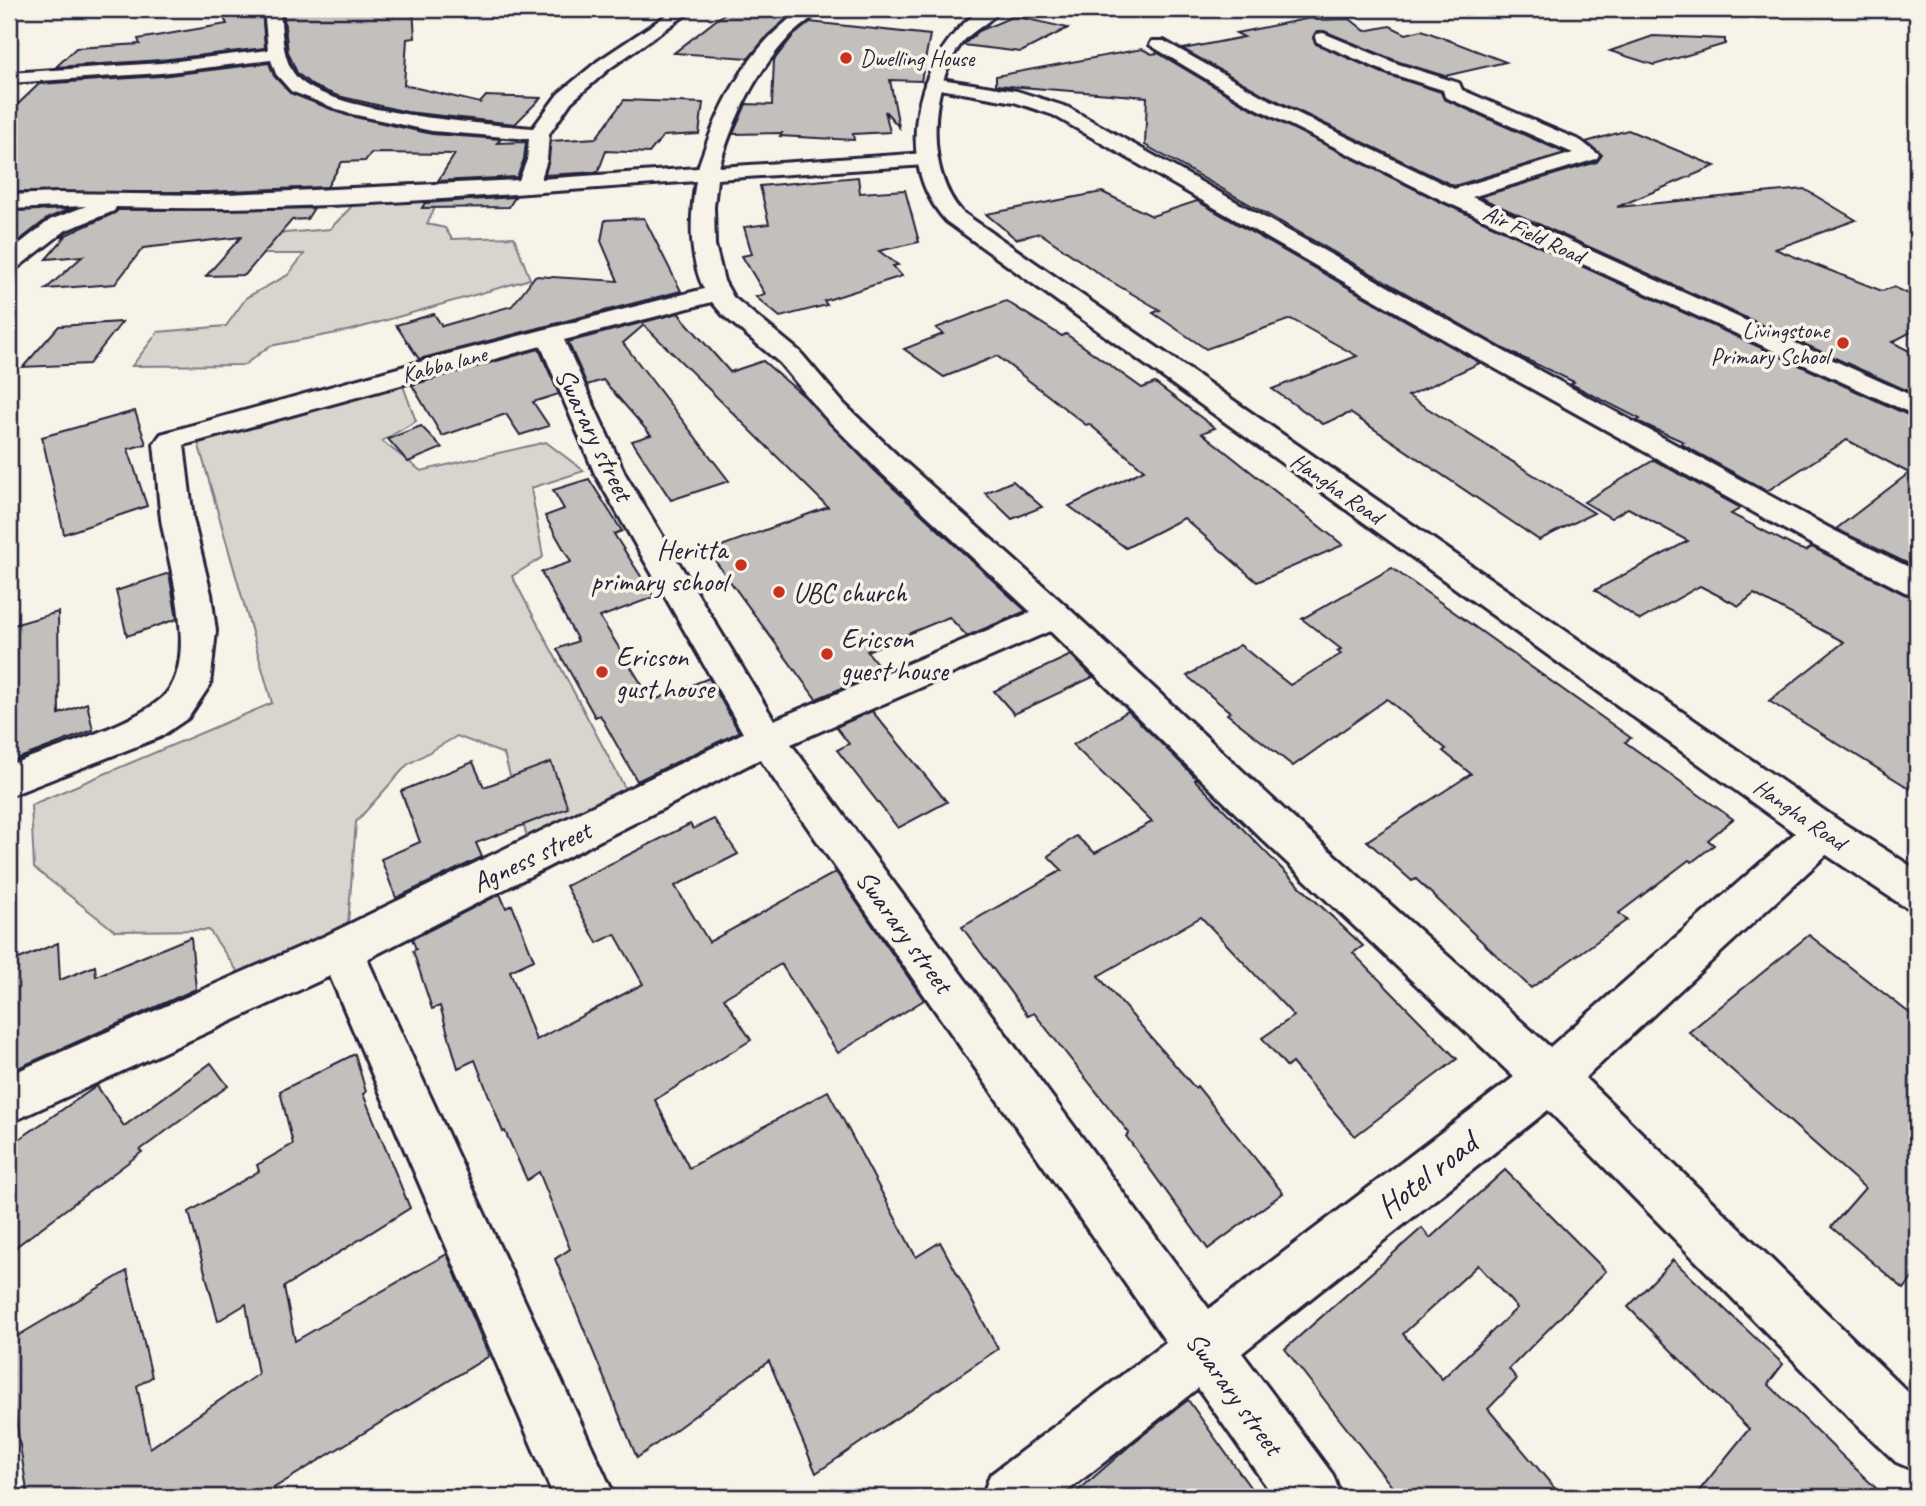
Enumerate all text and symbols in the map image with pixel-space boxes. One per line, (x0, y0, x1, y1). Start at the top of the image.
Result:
place label: Dwelling House (860, 44, 976, 73)
marker: Dwelling House (838, 50, 854, 66)
street label: Air Field Road (1479, 198, 1593, 272)
place label: Livingstone Primary School (1711, 316, 1833, 371)
marker: Livingstone Primary School (1835, 335, 1851, 351)
street label: Kabba lane (399, 339, 491, 390)
street label: Swarary street (547, 362, 643, 509)
street label: Hangha Road (1285, 446, 1392, 533)
place label: Heritta primary school (591, 532, 732, 599)
marker: Heritta primary school (733, 557, 749, 573)
place label: UBC church (793, 575, 908, 610)
marker: UBC church (771, 584, 787, 600)
place label: Ericson guest house (841, 621, 950, 688)
place label: Ericson gust house (616, 639, 716, 706)
marker: Ericson guest house (819, 646, 835, 662)
marker: Ericson gust house (594, 664, 610, 680)
street label: Hangha Road (1748, 772, 1855, 859)
street label: Agness street (466, 811, 599, 900)
street label: Swarary street (848, 863, 963, 1002)
street label: Hotel road (1368, 1119, 1489, 1227)
street label: Swarary street (1178, 1325, 1293, 1464)

